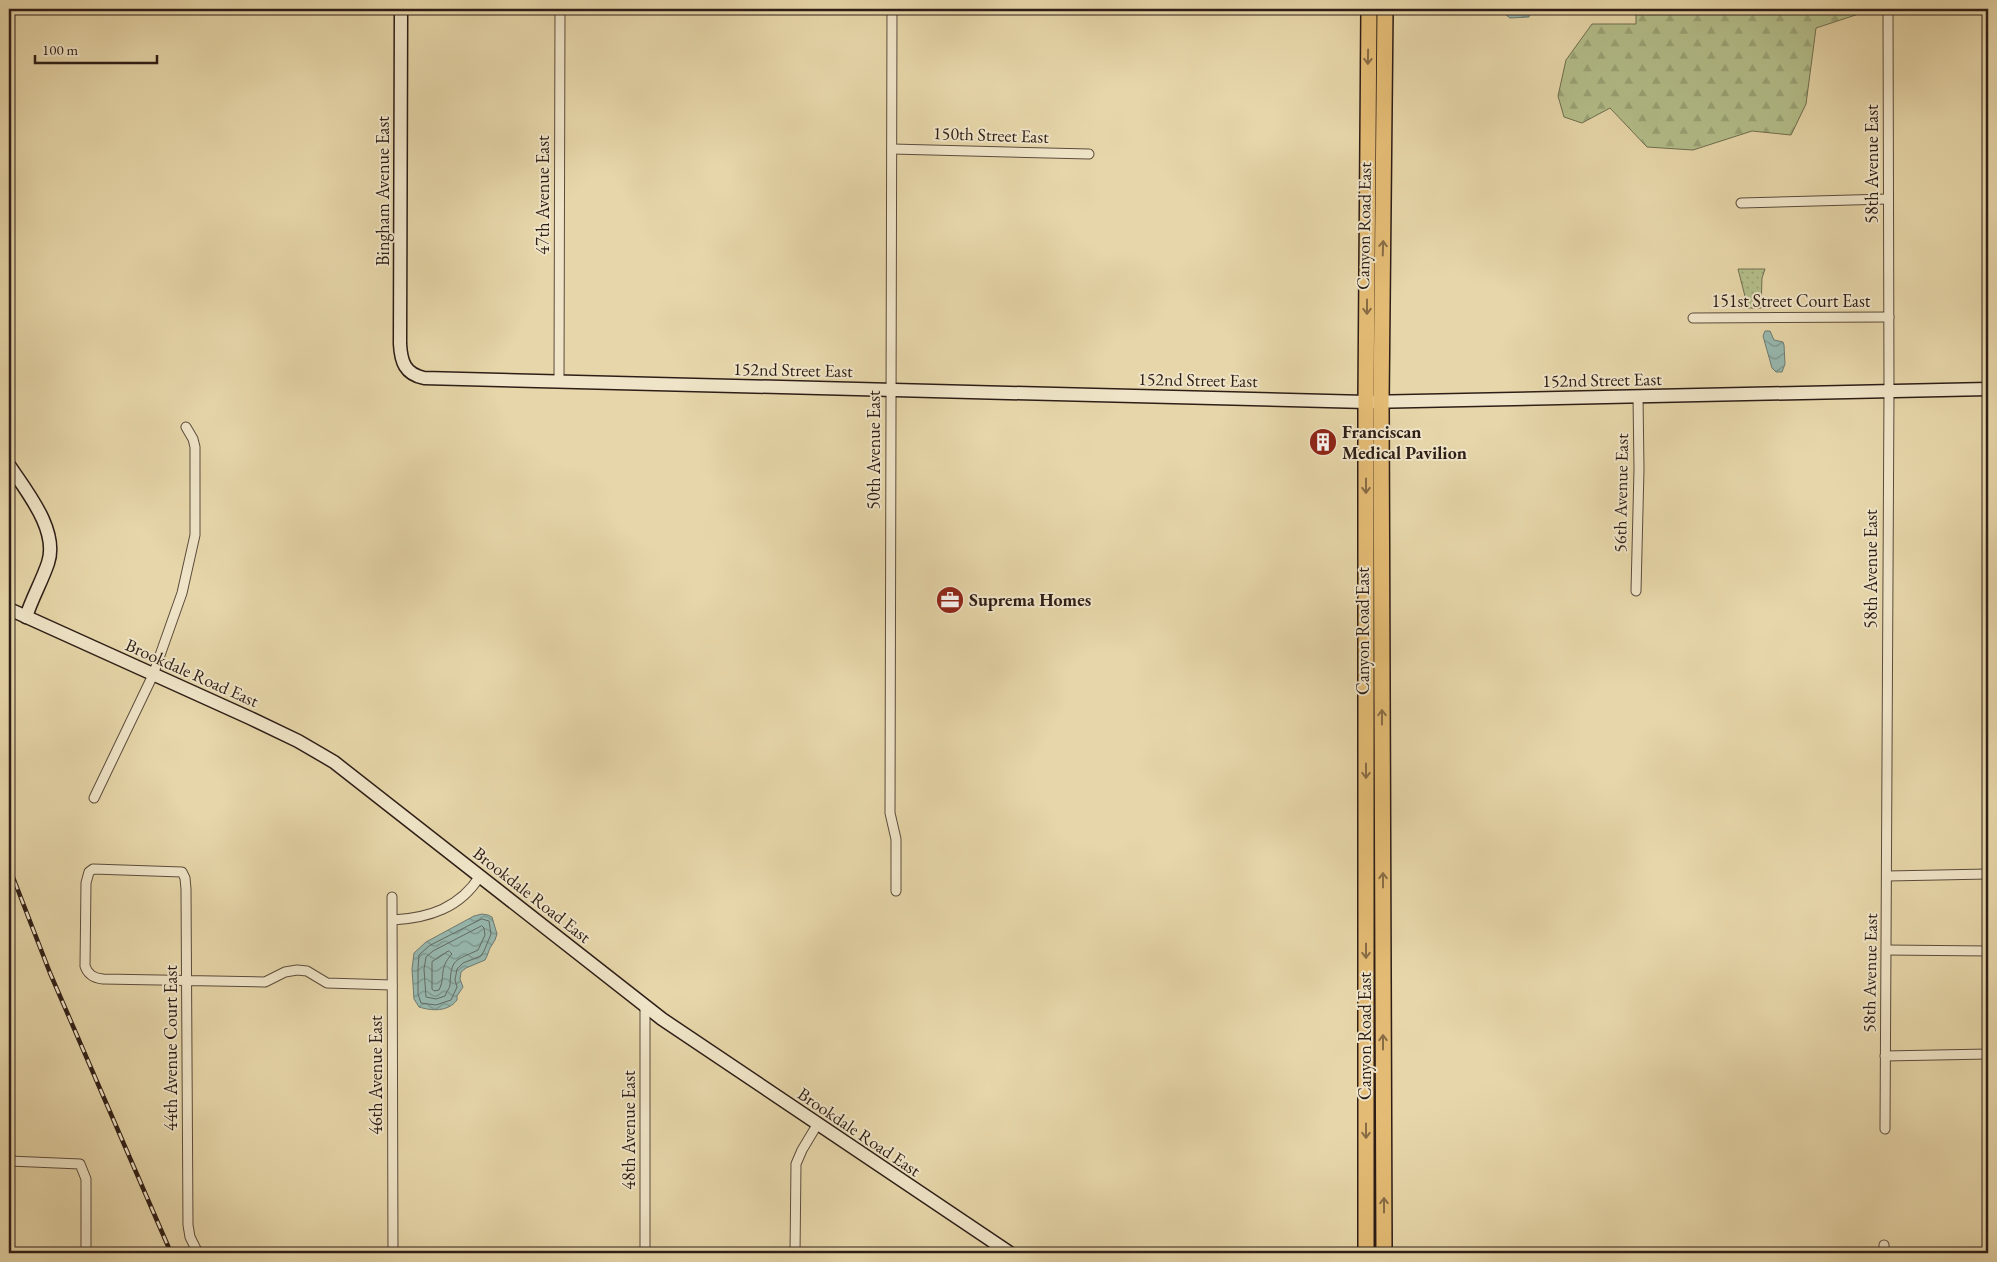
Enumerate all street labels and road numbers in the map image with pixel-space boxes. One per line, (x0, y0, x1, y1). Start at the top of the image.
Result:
street label: 58th Avenue East (1860, 104, 1883, 224)
street label: Bingham Avenue East (371, 116, 394, 266)
street label: 150th Street East (933, 121, 1050, 148)
street label: 47th Avenue East (531, 135, 554, 255)
street label: Canyon Road East (1351, 162, 1376, 290)
street label: 151st Street Court East (1712, 289, 1871, 312)
street label: 152nd Street East (733, 357, 853, 382)
street label: 152nd Street East (1138, 367, 1258, 392)
street label: 152nd Street East (1542, 367, 1662, 392)
street label: 50th Avenue East (862, 390, 885, 510)
street label: 56th Avenue East (1608, 433, 1633, 553)
street label: 58th Avenue East (1859, 509, 1882, 629)
street label: Canyon Road East (1351, 567, 1374, 695)
street label: Brookdale Road East (122, 633, 263, 712)
street label: Brookdale Road East (469, 841, 596, 948)
street label: 58th Avenue East (1857, 913, 1882, 1033)
street label: 44th Avenue Court East (159, 965, 182, 1131)
street label: Canyon Road East (1353, 972, 1376, 1100)
street label: 46th Avenue East (364, 1015, 387, 1135)
street label: 48th Avenue East (617, 1070, 640, 1190)
street label: Brookdale Road East (793, 1082, 925, 1181)

